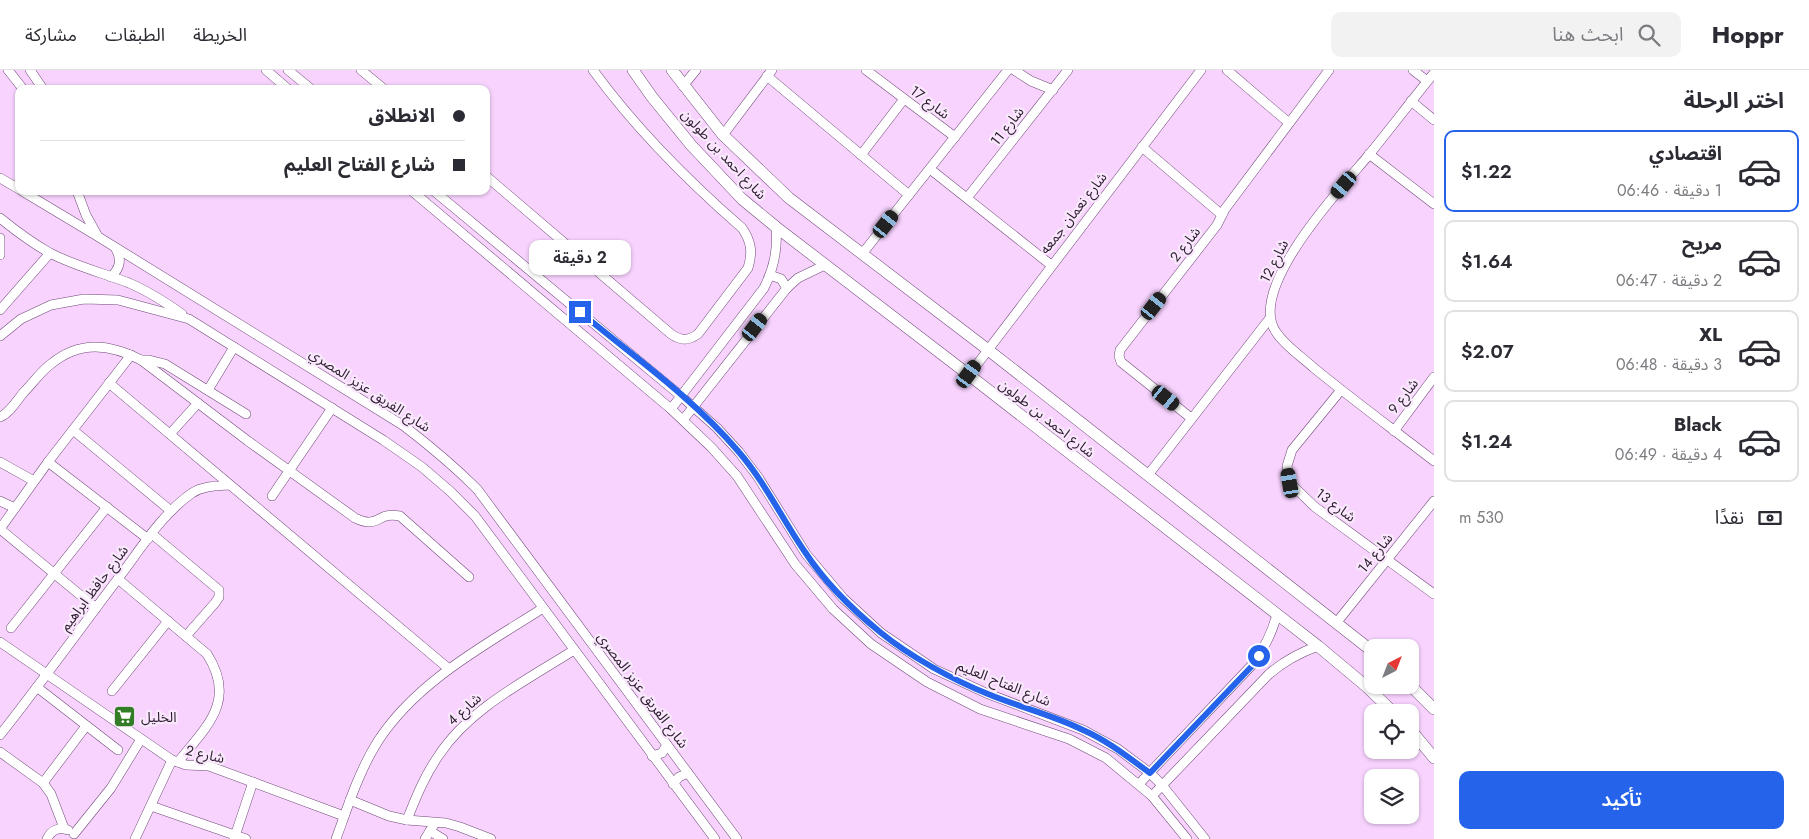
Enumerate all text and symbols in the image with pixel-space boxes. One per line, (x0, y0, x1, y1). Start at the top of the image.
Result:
search box (1331, 12, 1681, 57)
text: Hoppr (1711, 17, 1784, 52)
text: ابحث هنا (1552, 21, 1623, 48)
icon: search (1635, 21, 1663, 49)
text: مشاركة (25, 22, 77, 48)
text: الطبقات (105, 22, 165, 48)
text: الخريطة (193, 22, 247, 48)
street label: شارع 17 (905, 80, 954, 124)
text: اختر الرحلة (1683, 84, 1784, 116)
text: الانطلاق (369, 102, 435, 129)
street label: شارع 11 (986, 102, 1029, 150)
street label: شارع احمد بن طولون (676, 104, 771, 204)
text: اقتصادي (1649, 140, 1722, 167)
icon: car (1737, 149, 1782, 194)
text: شارع الفتاح العليم (284, 151, 435, 178)
text: $1.22 (1461, 158, 1512, 185)
street label: شارع نعمان جمعه (1035, 168, 1112, 259)
car (1328, 169, 1359, 201)
text: 1 دقيقة · 06:46 (1617, 179, 1722, 202)
car (870, 208, 901, 240)
street label: شارع 2 (1165, 222, 1206, 266)
text: مريح (1682, 230, 1722, 257)
street label: شارع 12 (1255, 236, 1294, 286)
icon: car (1737, 239, 1782, 284)
callout: 2 دقيقة (529, 240, 631, 274)
text: 2 دقيقة (553, 246, 607, 269)
text: $1.64 (1461, 248, 1513, 275)
text: 2 دقيقة · 06:47 (1616, 269, 1722, 292)
car (1138, 290, 1169, 322)
route end (569, 301, 591, 323)
car (739, 311, 770, 343)
text: XL (1699, 321, 1722, 348)
icon: car (1737, 329, 1782, 374)
text: $2.07 (1461, 338, 1514, 365)
street label: شارع الفريق عزيز المصري (305, 343, 435, 438)
text: 3 دقيقة · 06:48 (1616, 353, 1722, 376)
car (954, 357, 983, 391)
street label: شارع احمد بن طولون (994, 374, 1099, 463)
street label: شارع 9 (1383, 374, 1424, 418)
car (1149, 383, 1182, 413)
text: Black (1674, 411, 1722, 438)
icon: car (1737, 419, 1782, 464)
text: $1.24 (1461, 428, 1512, 455)
text: 4 دقيقة · 06:49 (1615, 443, 1722, 466)
car (1280, 467, 1299, 499)
street label: شارع 13 (1311, 483, 1360, 527)
text: نقدًا (1715, 504, 1744, 531)
icon: cash (1756, 504, 1784, 532)
text: 530 m (1459, 506, 1504, 529)
street label: شارع 14 (1353, 529, 1398, 578)
street label: شارع حافظ ابراهيم (55, 541, 134, 636)
street label: شارع الفريق عزيز المصري (592, 628, 693, 753)
north arrow (1364, 639, 1419, 694)
map controls (1364, 639, 1419, 824)
route start (1248, 645, 1270, 667)
street label: شارع الفتاح العليم (954, 655, 1054, 712)
street label: شارع 4 (443, 688, 486, 730)
button: locate (1364, 704, 1419, 759)
supermarket icon: الخليل (113, 705, 137, 729)
place label: الخليل (141, 707, 177, 727)
street label: شارع 2 (183, 740, 226, 769)
button: layers (1364, 769, 1419, 824)
button: تأكيد (1459, 771, 1784, 829)

